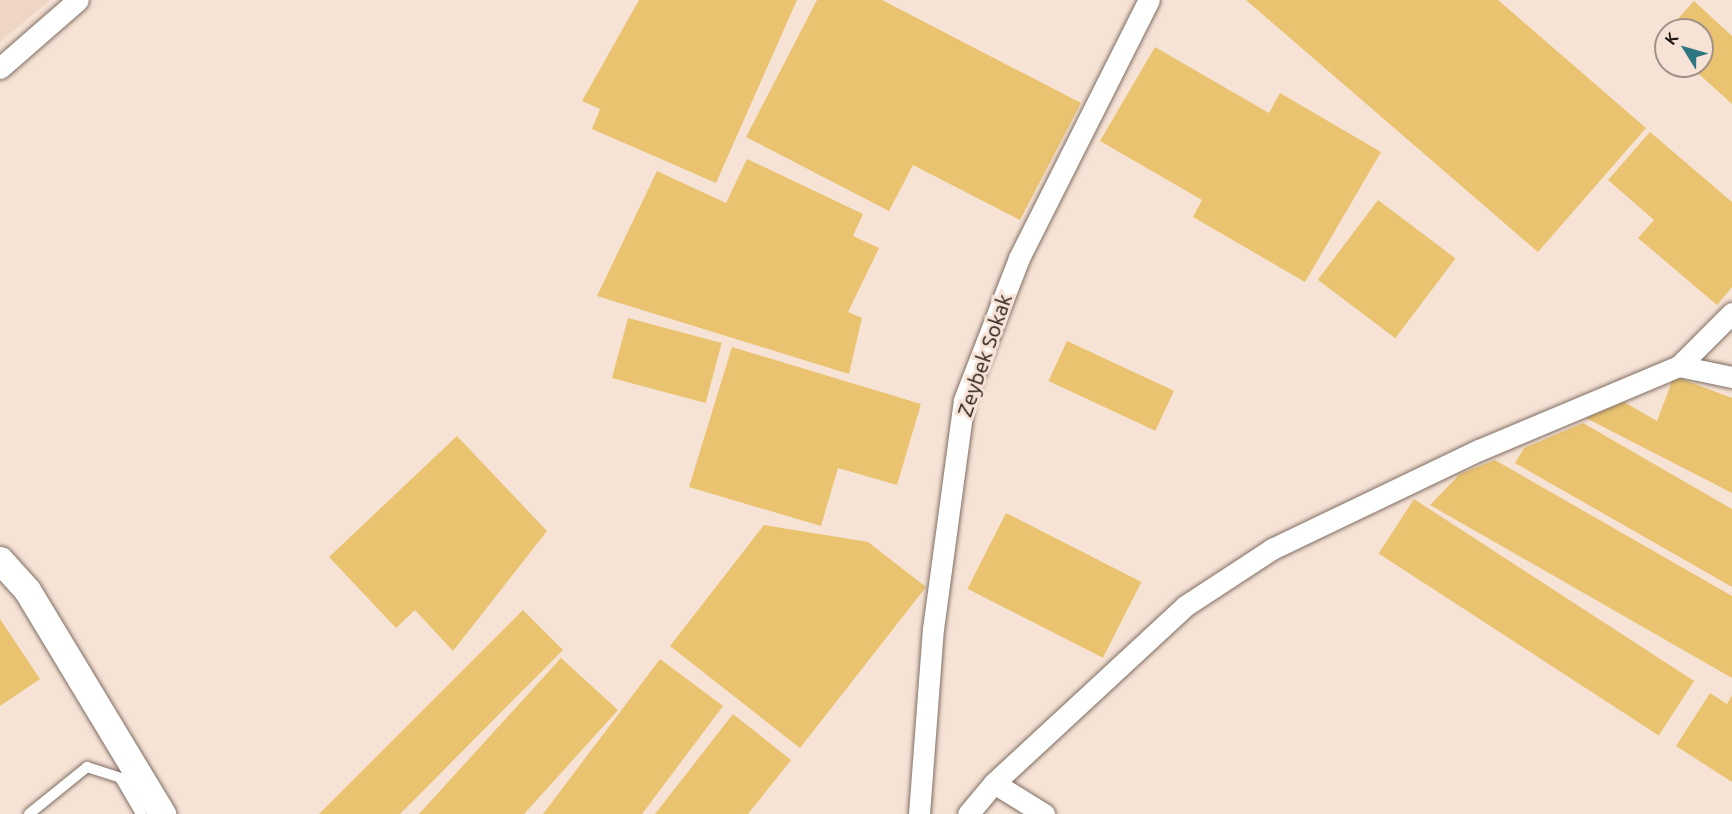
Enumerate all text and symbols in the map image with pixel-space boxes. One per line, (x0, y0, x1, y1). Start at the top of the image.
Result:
north arrow (1654, 18, 1714, 78)
text: K (1661, 29, 1682, 48)
street label: Zeybek Sokak (951, 290, 1017, 420)

